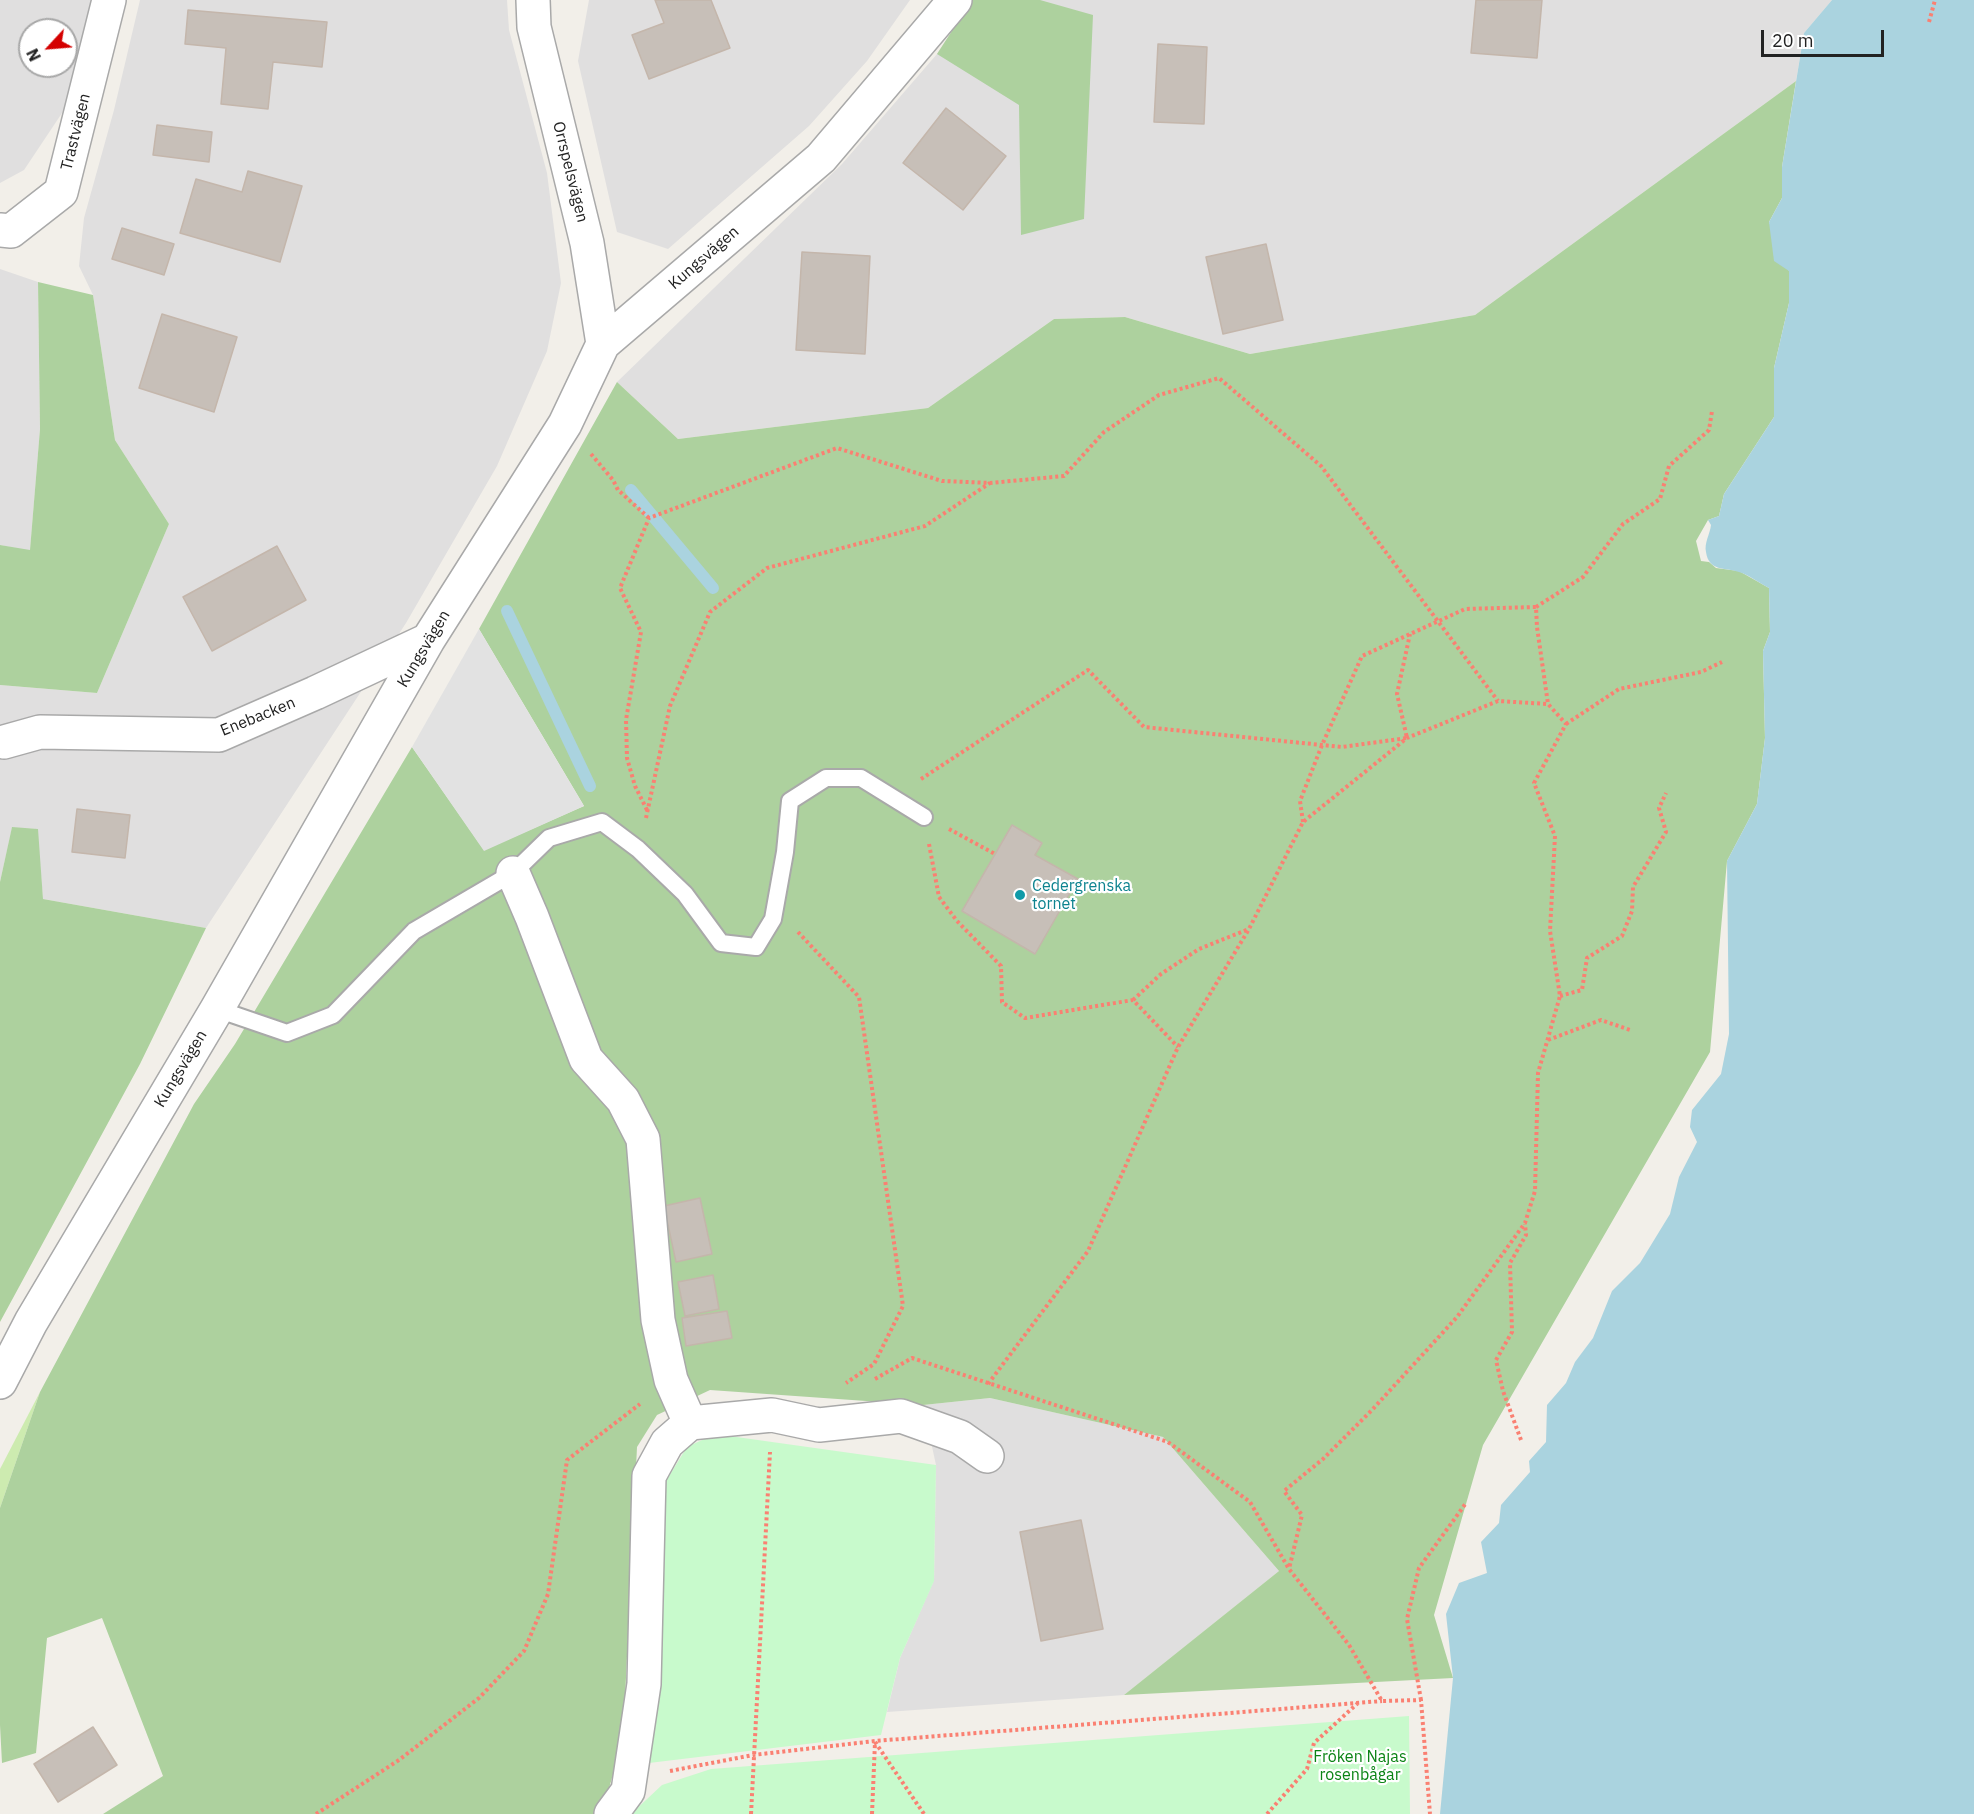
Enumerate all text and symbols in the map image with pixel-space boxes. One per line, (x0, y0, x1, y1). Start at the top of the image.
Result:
north arrow (18, 18, 78, 78)
scale bar (1764, 18, 1887, 56)
text: 20 m (1772, 29, 1814, 52)
text: N (22, 45, 45, 65)
street label: Trastvägen (57, 92, 95, 172)
street label: Orrspelsvägen (548, 120, 592, 224)
street label: Kungsvägen (665, 222, 743, 294)
street label: Kungsvägen (393, 607, 455, 691)
street label: Enebacken (218, 693, 298, 741)
place label: Cedergrenska tornet (1032, 876, 1131, 914)
marker: Cedergrenska tornet (1013, 888, 1027, 902)
street label: Kungsvägen (150, 1027, 212, 1111)
park label: Fröken Najas rosenbågar (1313, 1747, 1407, 1785)

